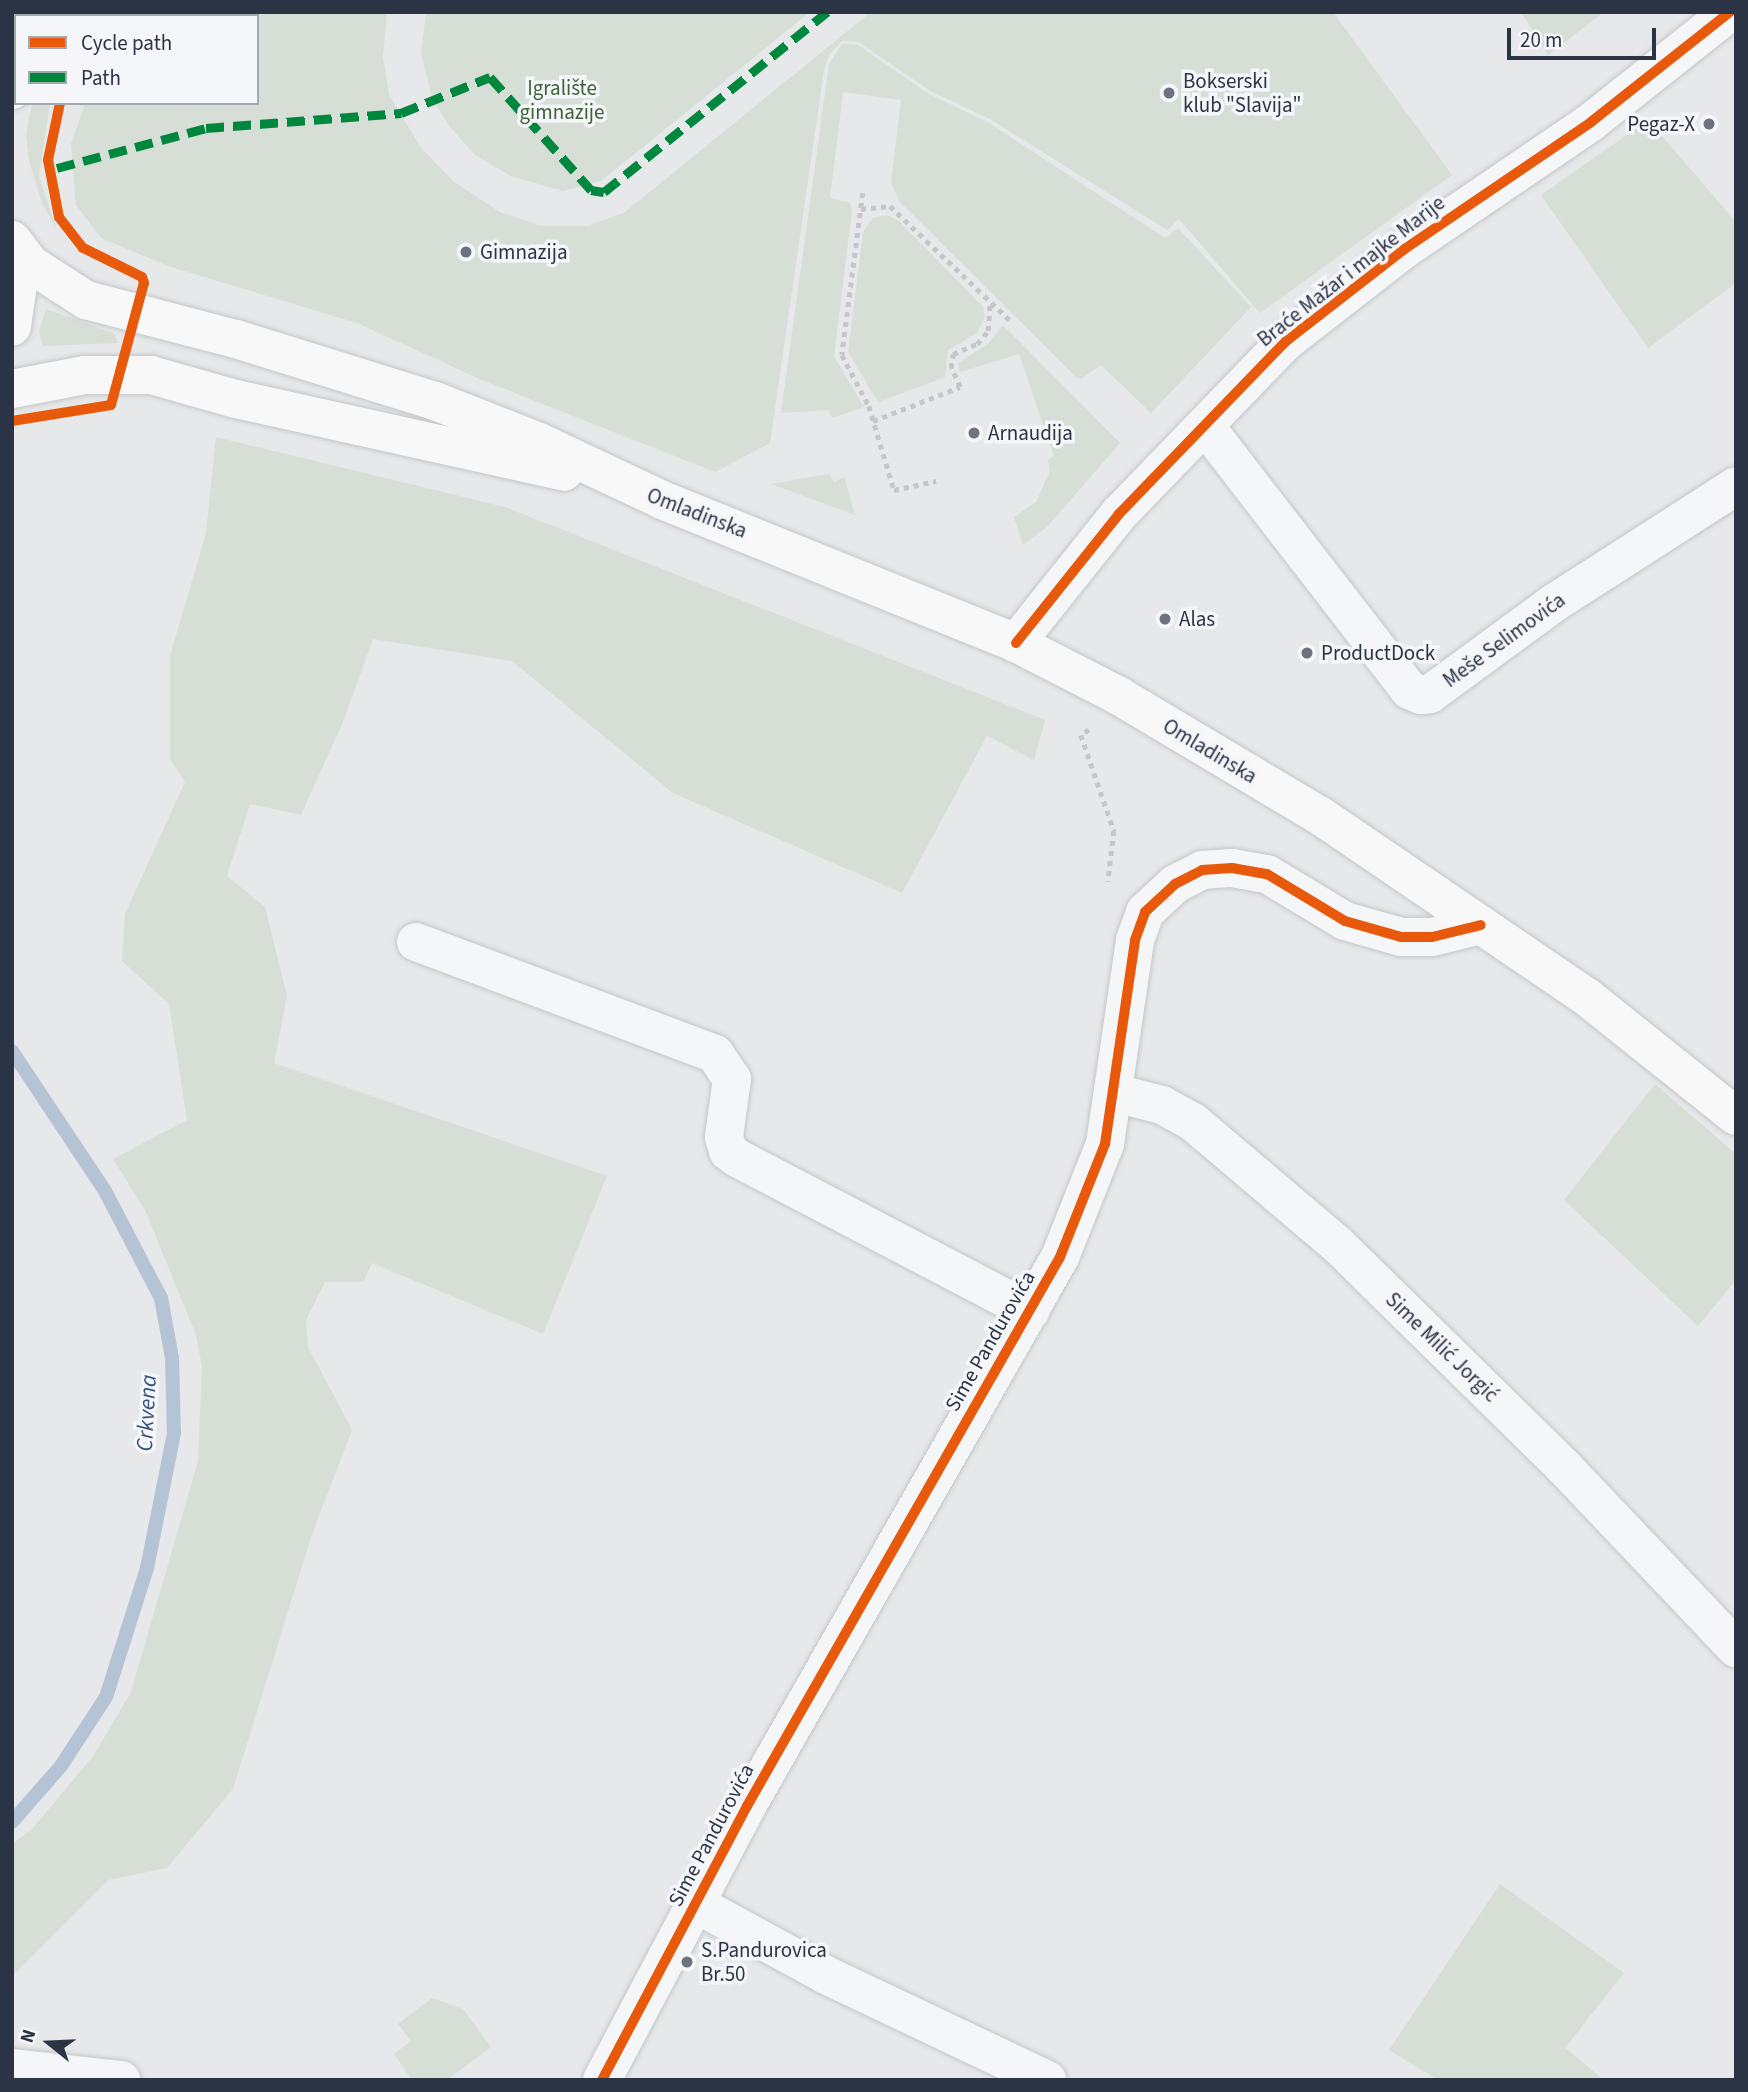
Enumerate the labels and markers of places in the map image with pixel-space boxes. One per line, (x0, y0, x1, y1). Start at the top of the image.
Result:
place label: Bokserski klub "Slavija" (1183, 68, 1302, 118)
marker: Bokserski klub "Slavija" (1161, 85, 1177, 101)
place label: Pegaz-X (1627, 111, 1695, 137)
marker: Pegaz-X (1701, 116, 1717, 132)
place label: Gimnazija (480, 239, 567, 265)
marker: Gimnazija (458, 244, 474, 260)
place label: Arnaudija (988, 420, 1073, 446)
marker: Arnaudija (966, 425, 982, 441)
place label: Alas (1179, 606, 1215, 632)
marker: Alas (1157, 611, 1173, 627)
place label: ProductDock (1321, 640, 1435, 666)
marker: ProductDock (1299, 645, 1315, 661)
place label: S.Pandurovica Br.50 (701, 1937, 827, 1987)
marker: S.Pandurovica Br.50 (679, 1954, 695, 1970)

